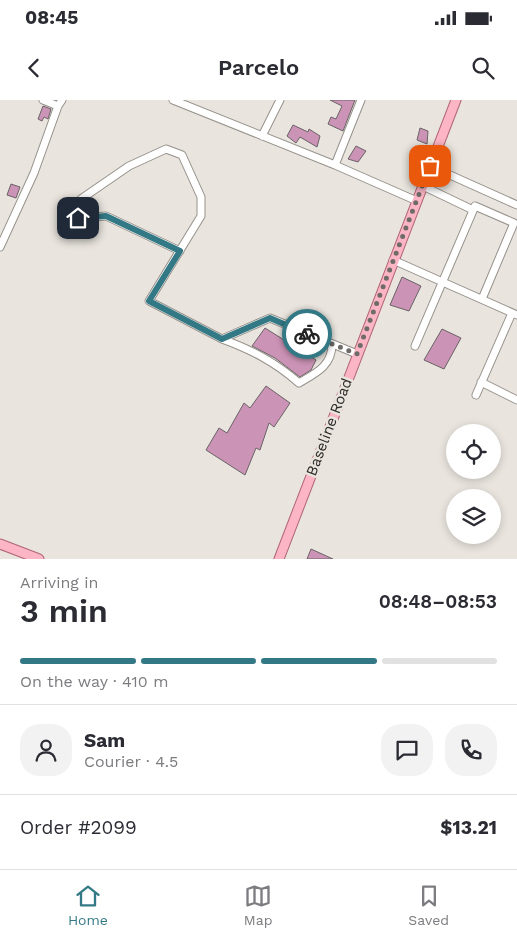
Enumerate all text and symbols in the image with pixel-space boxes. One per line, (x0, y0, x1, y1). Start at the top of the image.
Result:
text: 08:45 (25, 6, 78, 29)
icon: back (20, 54, 48, 82)
icon: search (469, 54, 497, 82)
text: Parcelo (218, 55, 299, 80)
pin (409, 145, 451, 187)
icon: bag (416, 152, 444, 180)
pin (57, 197, 99, 239)
icon: home (64, 204, 92, 232)
courier (282, 309, 332, 359)
icon: bike (293, 320, 321, 348)
street label: Baseline Road (302, 376, 356, 478)
map controls (446, 424, 501, 544)
button: locate (446, 424, 501, 479)
button: layers (446, 489, 501, 544)
text: Arriving in (20, 573, 98, 592)
text: 08:48–08:53 (379, 590, 497, 613)
text: 3 min (20, 592, 108, 630)
text: On the way · 410 m (20, 672, 168, 691)
button: person (20, 724, 72, 776)
button: chat (381, 724, 433, 776)
button: phone (445, 724, 497, 776)
text: Sam (84, 729, 125, 752)
text: Courier · 4.5 (84, 752, 178, 771)
text: Order #2099 (20, 816, 137, 839)
text: $13.21 (440, 816, 497, 839)
tab: Home (68, 882, 108, 928)
tab: Map (244, 882, 272, 928)
tab: Saved (408, 882, 449, 928)

